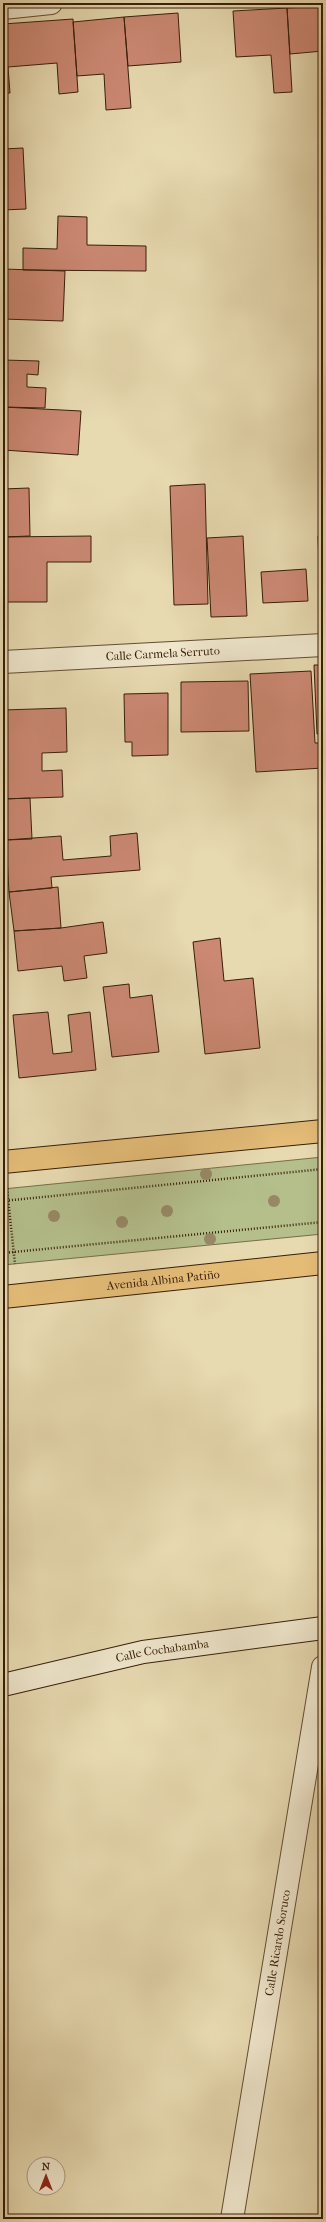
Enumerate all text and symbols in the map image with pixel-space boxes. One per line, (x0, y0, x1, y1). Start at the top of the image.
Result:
street label: Calle Carmela Serruto (105, 643, 220, 664)
street label: Avenida Albina Patiño (105, 1267, 220, 1293)
street label: Calle Cochabamba (114, 1636, 210, 1665)
street label: Calle Ricardo Soruco (262, 1889, 293, 1997)
north arrow (26, 2156, 66, 2196)
text: N (42, 2160, 51, 2173)

